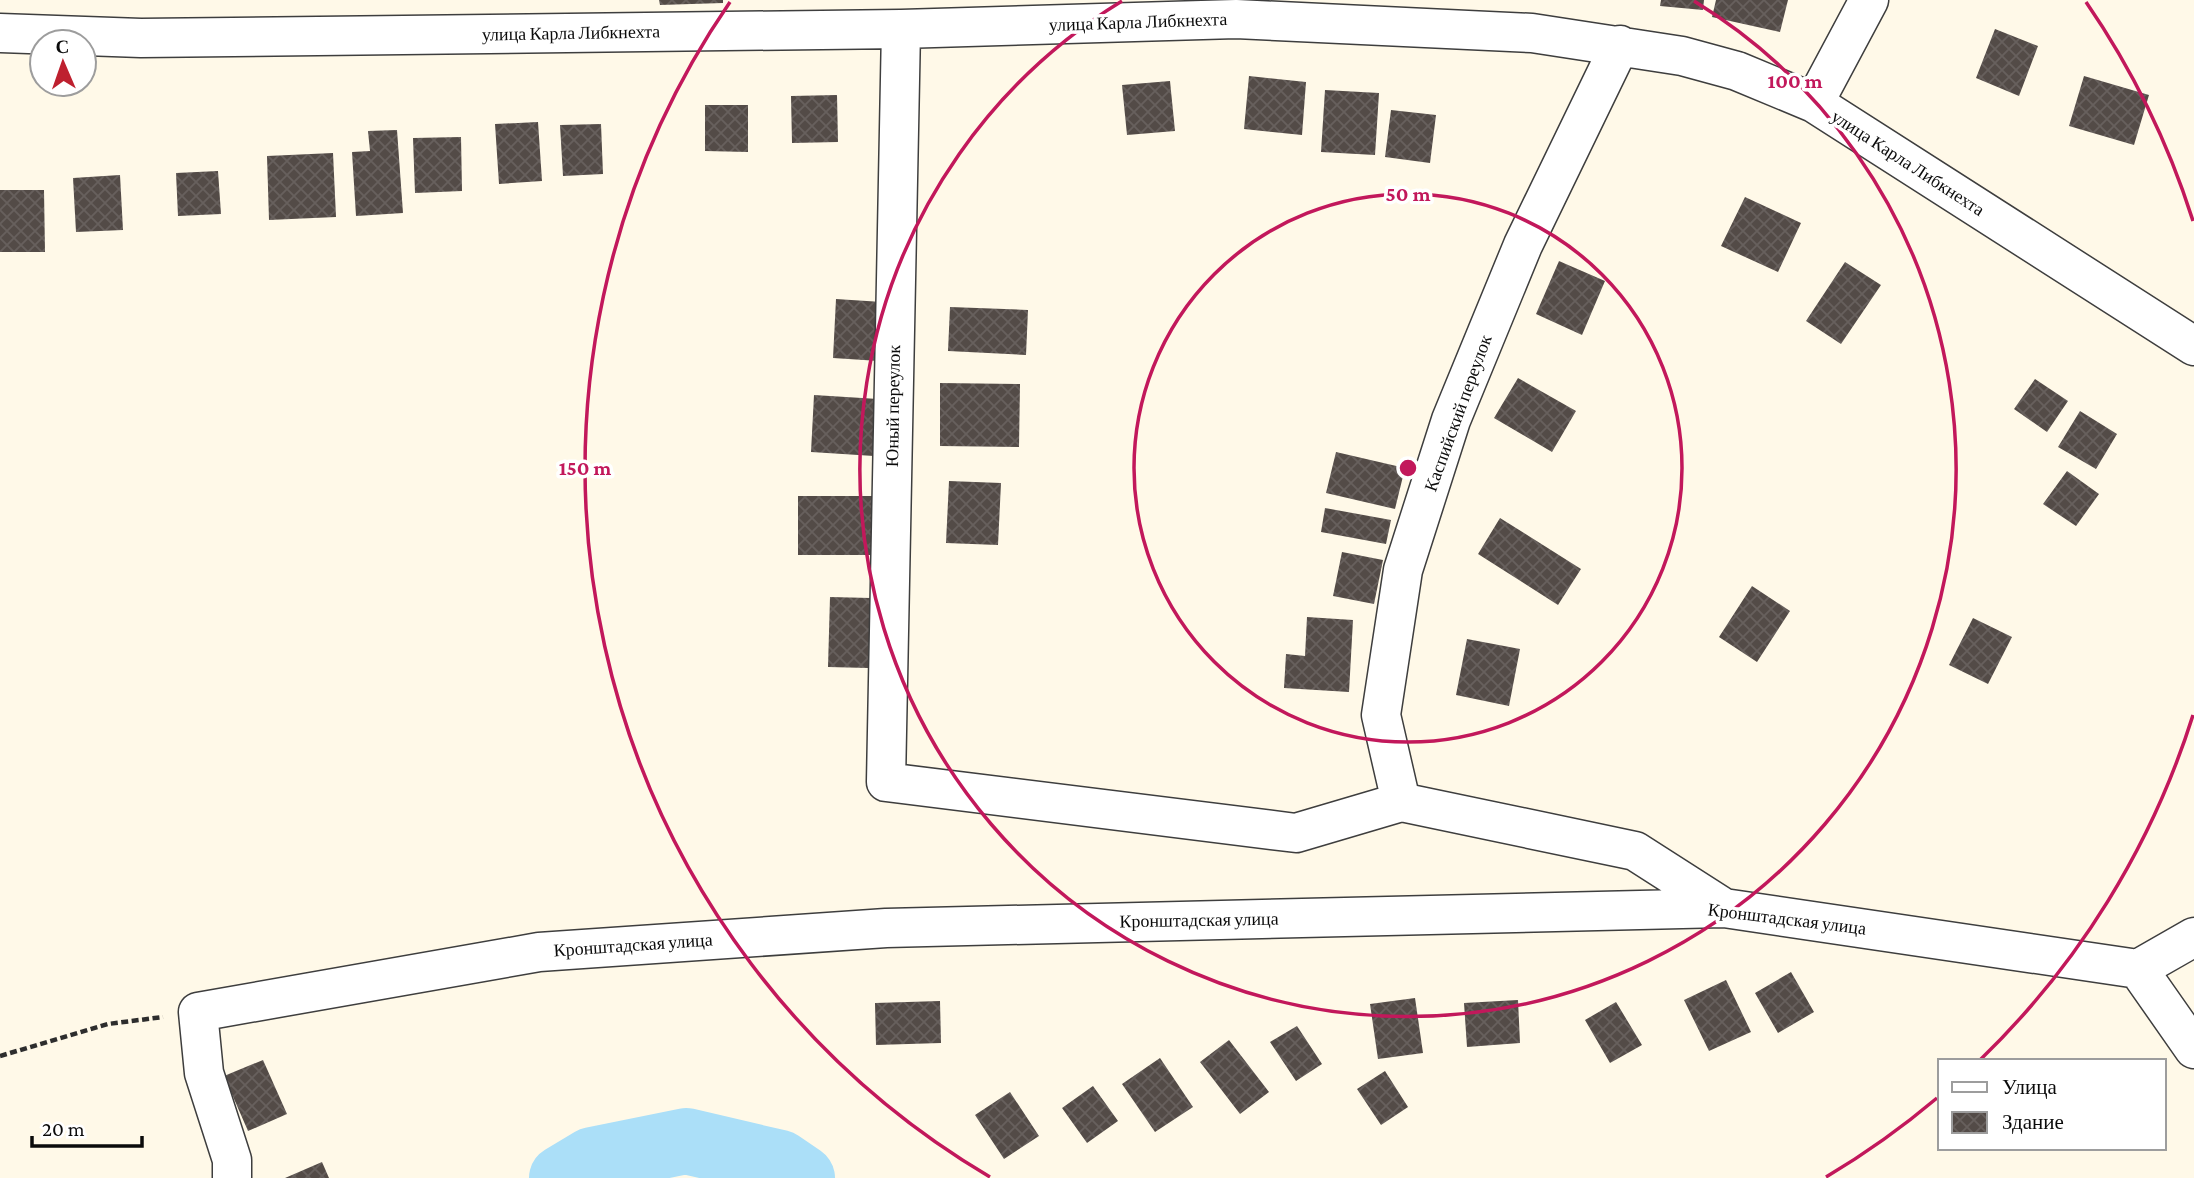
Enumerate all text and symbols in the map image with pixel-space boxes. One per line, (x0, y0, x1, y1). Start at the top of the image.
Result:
street label: улица Карла Либкнехта (1048, 9, 1228, 35)
street label: улица Карла Либкнехта (482, 21, 660, 45)
north arrow (28, 28, 98, 98)
text: С (55, 36, 70, 57)
text: 100 m (1767, 69, 1823, 93)
street label: улица Карла Либкнехта (1828, 106, 1988, 220)
text: 50 m (1386, 182, 1431, 206)
street label: Каспийский переулок (1420, 332, 1496, 494)
street label: Юный переулок (882, 344, 904, 467)
text: 150 m (559, 456, 612, 480)
centre of rings (1396, 456, 1420, 480)
street label: Кронштадская улица (1707, 899, 1867, 939)
street label: Кронштадская улица (1119, 909, 1279, 931)
street label: Кронштадская улица (553, 929, 713, 961)
legend (1938, 1059, 2166, 1150)
text: Улица (2002, 1075, 2057, 1099)
scale bar (32, 1104, 142, 1148)
text: Здание (2002, 1110, 2064, 1134)
text: 20 m (42, 1117, 85, 1141)

